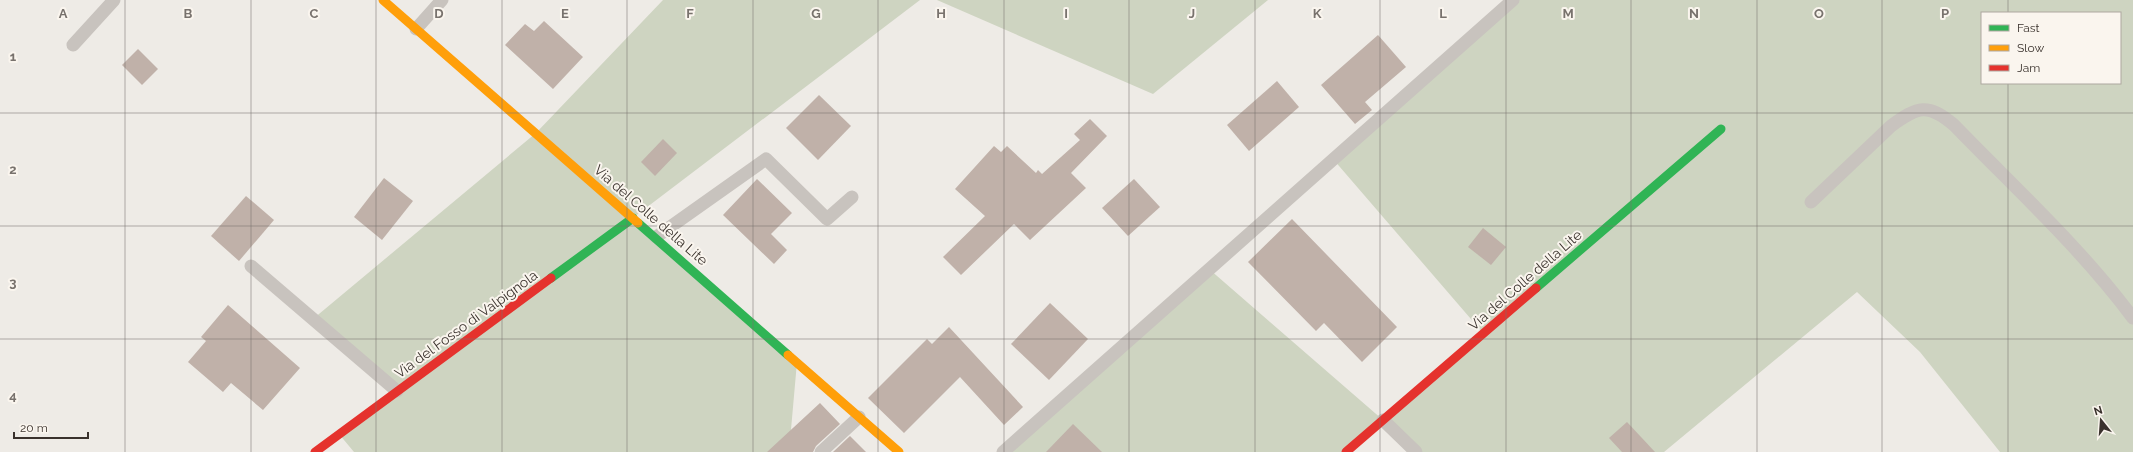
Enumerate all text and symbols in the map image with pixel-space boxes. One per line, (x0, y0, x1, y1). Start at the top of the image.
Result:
text: A (59, 6, 68, 21)
text: B (184, 6, 193, 21)
text: C (310, 6, 319, 21)
text: D (434, 6, 444, 21)
text: E (561, 6, 569, 21)
text: F (686, 6, 694, 21)
text: G (811, 6, 821, 21)
text: H (936, 6, 946, 21)
text: I (1064, 6, 1068, 21)
text: J (1189, 6, 1195, 21)
text: K (1313, 6, 1322, 21)
text: L (1439, 6, 1447, 21)
text: M (1562, 6, 1574, 21)
text: N (1689, 6, 1699, 21)
text: O (1814, 6, 1824, 21)
text: P (1941, 6, 1949, 21)
legend (1981, 12, 2121, 84)
text: Fast (2017, 21, 2040, 35)
text: Slow (2017, 41, 2044, 55)
text: 1 (10, 49, 17, 64)
text: Jam (2017, 61, 2040, 75)
street label: Via del Colle della Lite (591, 161, 711, 269)
text: 2 (9, 162, 17, 177)
street label: Via del Colle della Lite (1465, 226, 1585, 334)
street label: Via del Fosso di Valpignola (392, 267, 540, 381)
text: 3 (9, 275, 17, 290)
text: 4 (9, 388, 17, 403)
north arrow (2081, 400, 2121, 440)
text: N (2092, 403, 2104, 418)
scale bar (14, 414, 88, 440)
text: 20 m (20, 421, 48, 435)

